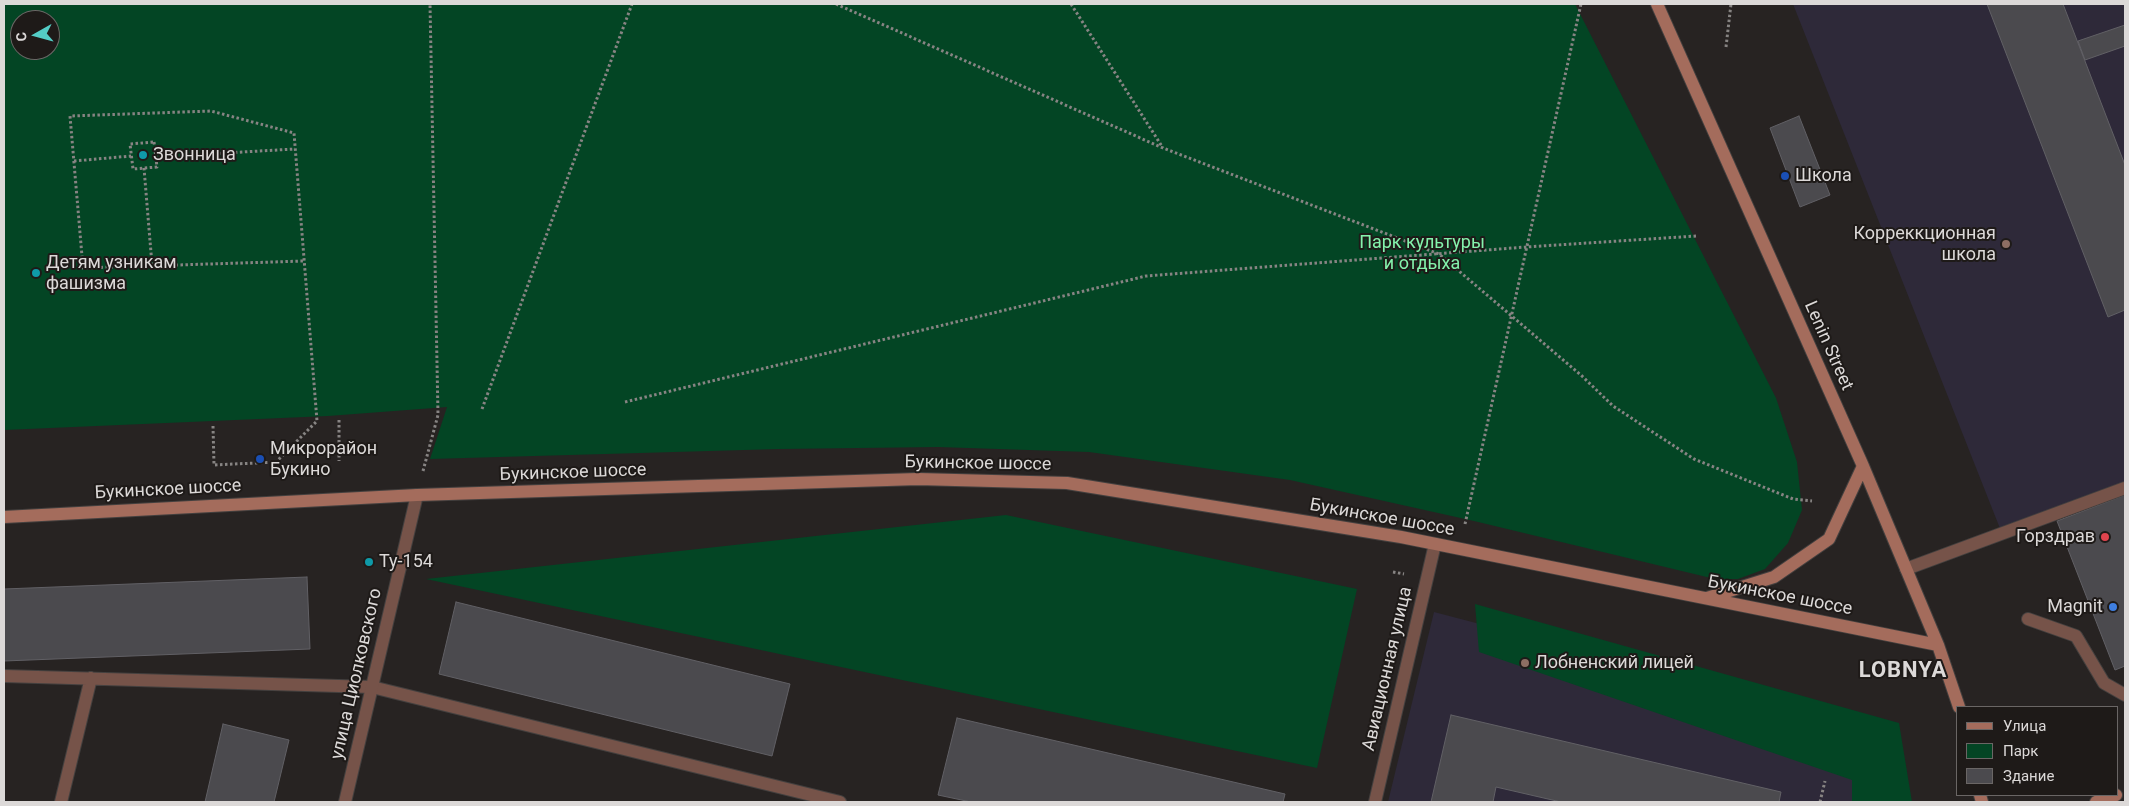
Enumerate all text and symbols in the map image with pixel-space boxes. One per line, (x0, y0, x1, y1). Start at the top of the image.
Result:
north arrow (10, 10, 60, 60)
text: С (13, 31, 30, 42)
place label: Звонница (153, 144, 236, 166)
marker: Звонница (137, 149, 149, 161)
place label: Школа (1795, 165, 1852, 187)
marker: Школа (1779, 170, 1791, 182)
place label: Корреккционная школа (1853, 223, 1996, 266)
park label: Парк культуры и отдыха (1359, 232, 1485, 274)
marker: Корреккционная школа (2000, 238, 2012, 250)
place label: Детям узникам фашизма (46, 252, 177, 294)
marker: Детям узникам фашизма (30, 267, 42, 279)
street label: Lenin Street (1799, 298, 1857, 394)
place label: Микрорайон Букино (270, 438, 377, 480)
street label: Букинское шоссе (904, 452, 1052, 476)
marker: Микрорайон Букино (254, 453, 266, 465)
street label: Букинское шоссе (499, 460, 647, 486)
street label: Букинское шоссе (94, 475, 242, 505)
street label: Букинское шоссе (1308, 495, 1456, 541)
place label: Горздрав (2016, 526, 2095, 548)
marker: Горздрав (2099, 531, 2111, 543)
place label: Ту-154 (379, 551, 433, 573)
marker: Ту-154 (363, 556, 375, 568)
street label: Букинское шоссе (1706, 571, 1854, 621)
street label: Авиационная улица (1359, 585, 1417, 753)
street label: улица Циолковского (327, 586, 387, 762)
place label: Magnit (2047, 596, 2103, 618)
marker: Magnit (2107, 601, 2119, 613)
place label: Лобненский лицей (1535, 652, 1694, 674)
marker: Лобненский лицей (1519, 657, 1531, 669)
district label: LOBNYA (1858, 658, 1948, 684)
legend (1956, 706, 2119, 796)
text: Улица (2003, 717, 2046, 735)
text: Парк (2003, 742, 2038, 760)
text: Здание (2003, 767, 2054, 785)

